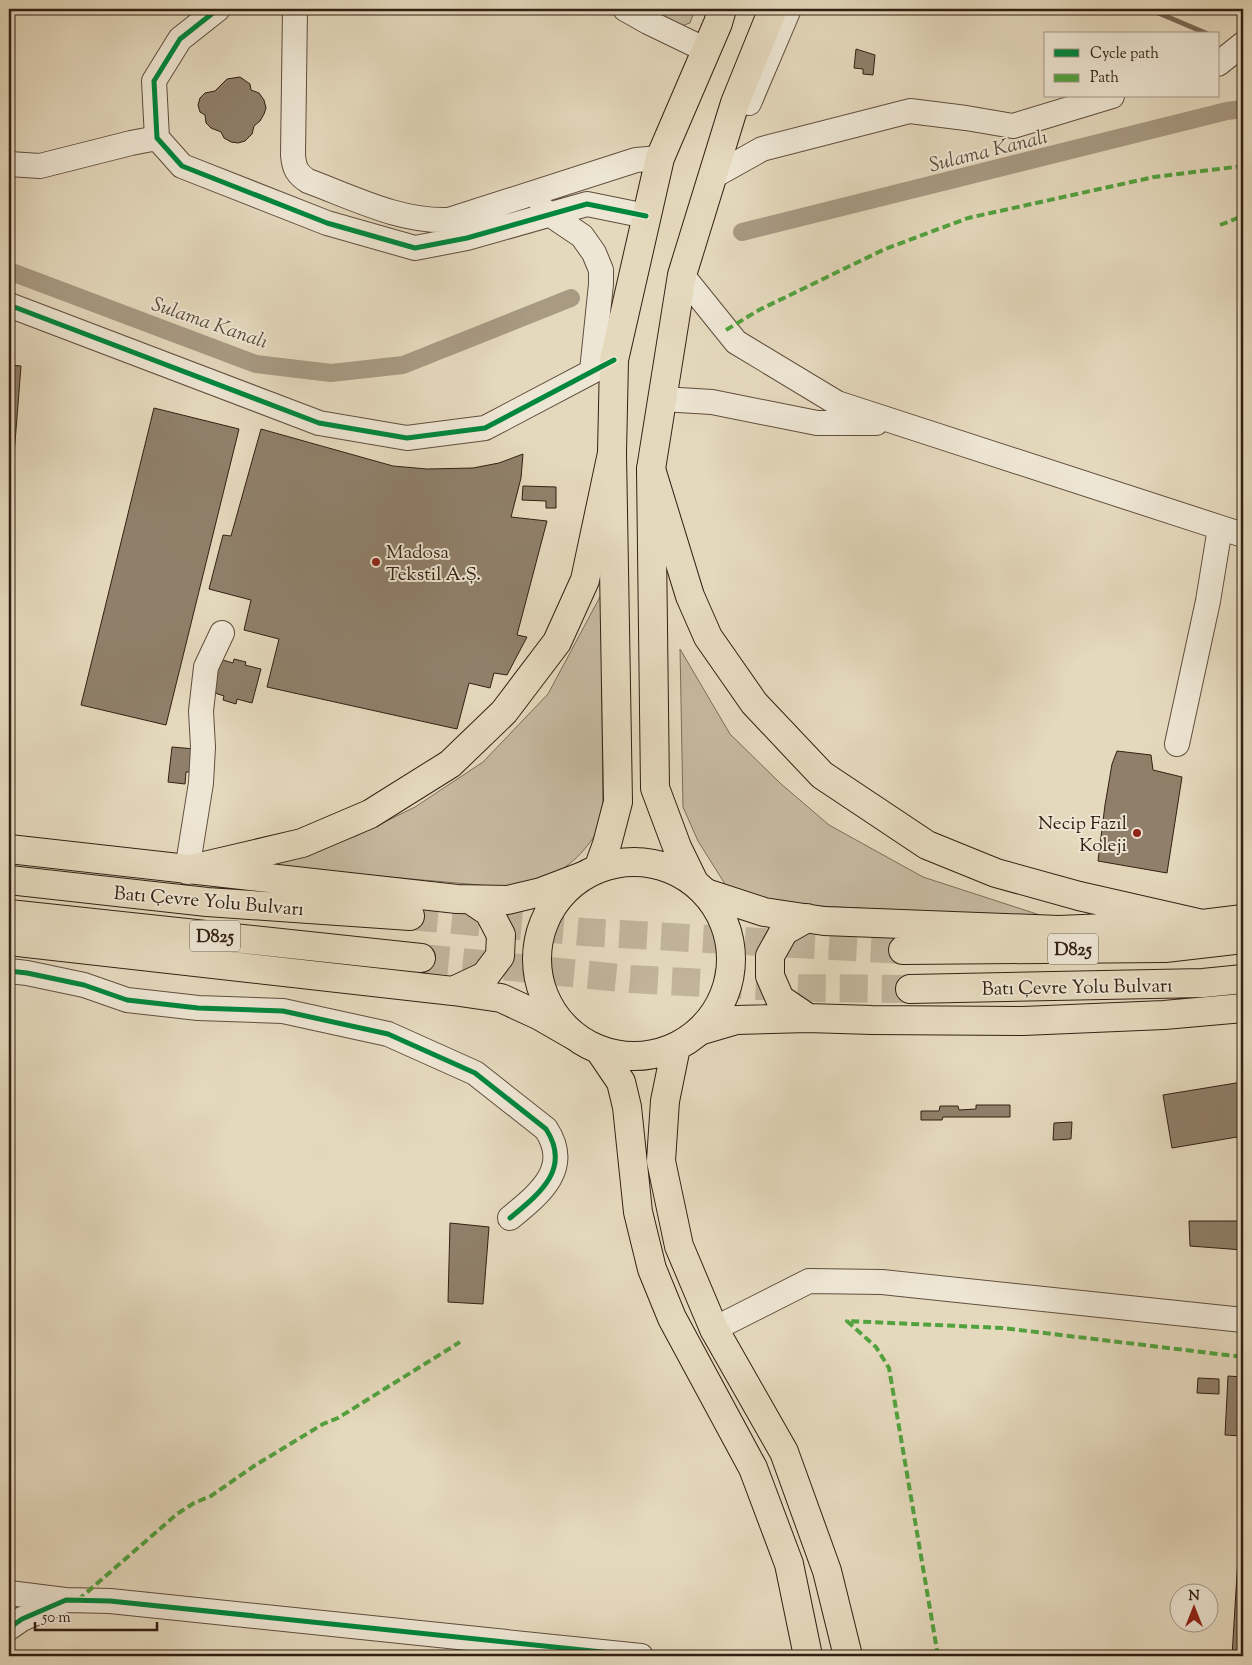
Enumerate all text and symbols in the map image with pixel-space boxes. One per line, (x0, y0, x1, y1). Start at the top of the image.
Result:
legend (1044, 32, 1220, 98)
text: Cycle path (1090, 44, 1159, 65)
text: Path (1090, 68, 1119, 89)
water label: Sulama Kanalı (926, 124, 1051, 181)
water label: Sulama Kanalı (147, 291, 271, 358)
place label: Madosa Tekstil A.Ş. (386, 540, 481, 589)
marker: Madosa Tekstil A.Ş. (370, 556, 382, 568)
place label: Necip Fazıl Koleji (1038, 811, 1127, 860)
marker: Necip Fazıl Koleji (1131, 827, 1143, 839)
street label: Batı Çevre Yolu Bulvarı (113, 881, 305, 924)
road number: D825 (190, 920, 240, 951)
road number: D825 (1048, 934, 1098, 964)
street label: Batı Çevre Yolu Bulvarı (981, 973, 1173, 1004)
north arrow (1170, 1582, 1220, 1632)
text: N (1188, 1587, 1200, 1607)
scale bar (35, 1600, 158, 1632)
text: 50 m (41, 1608, 71, 1629)

